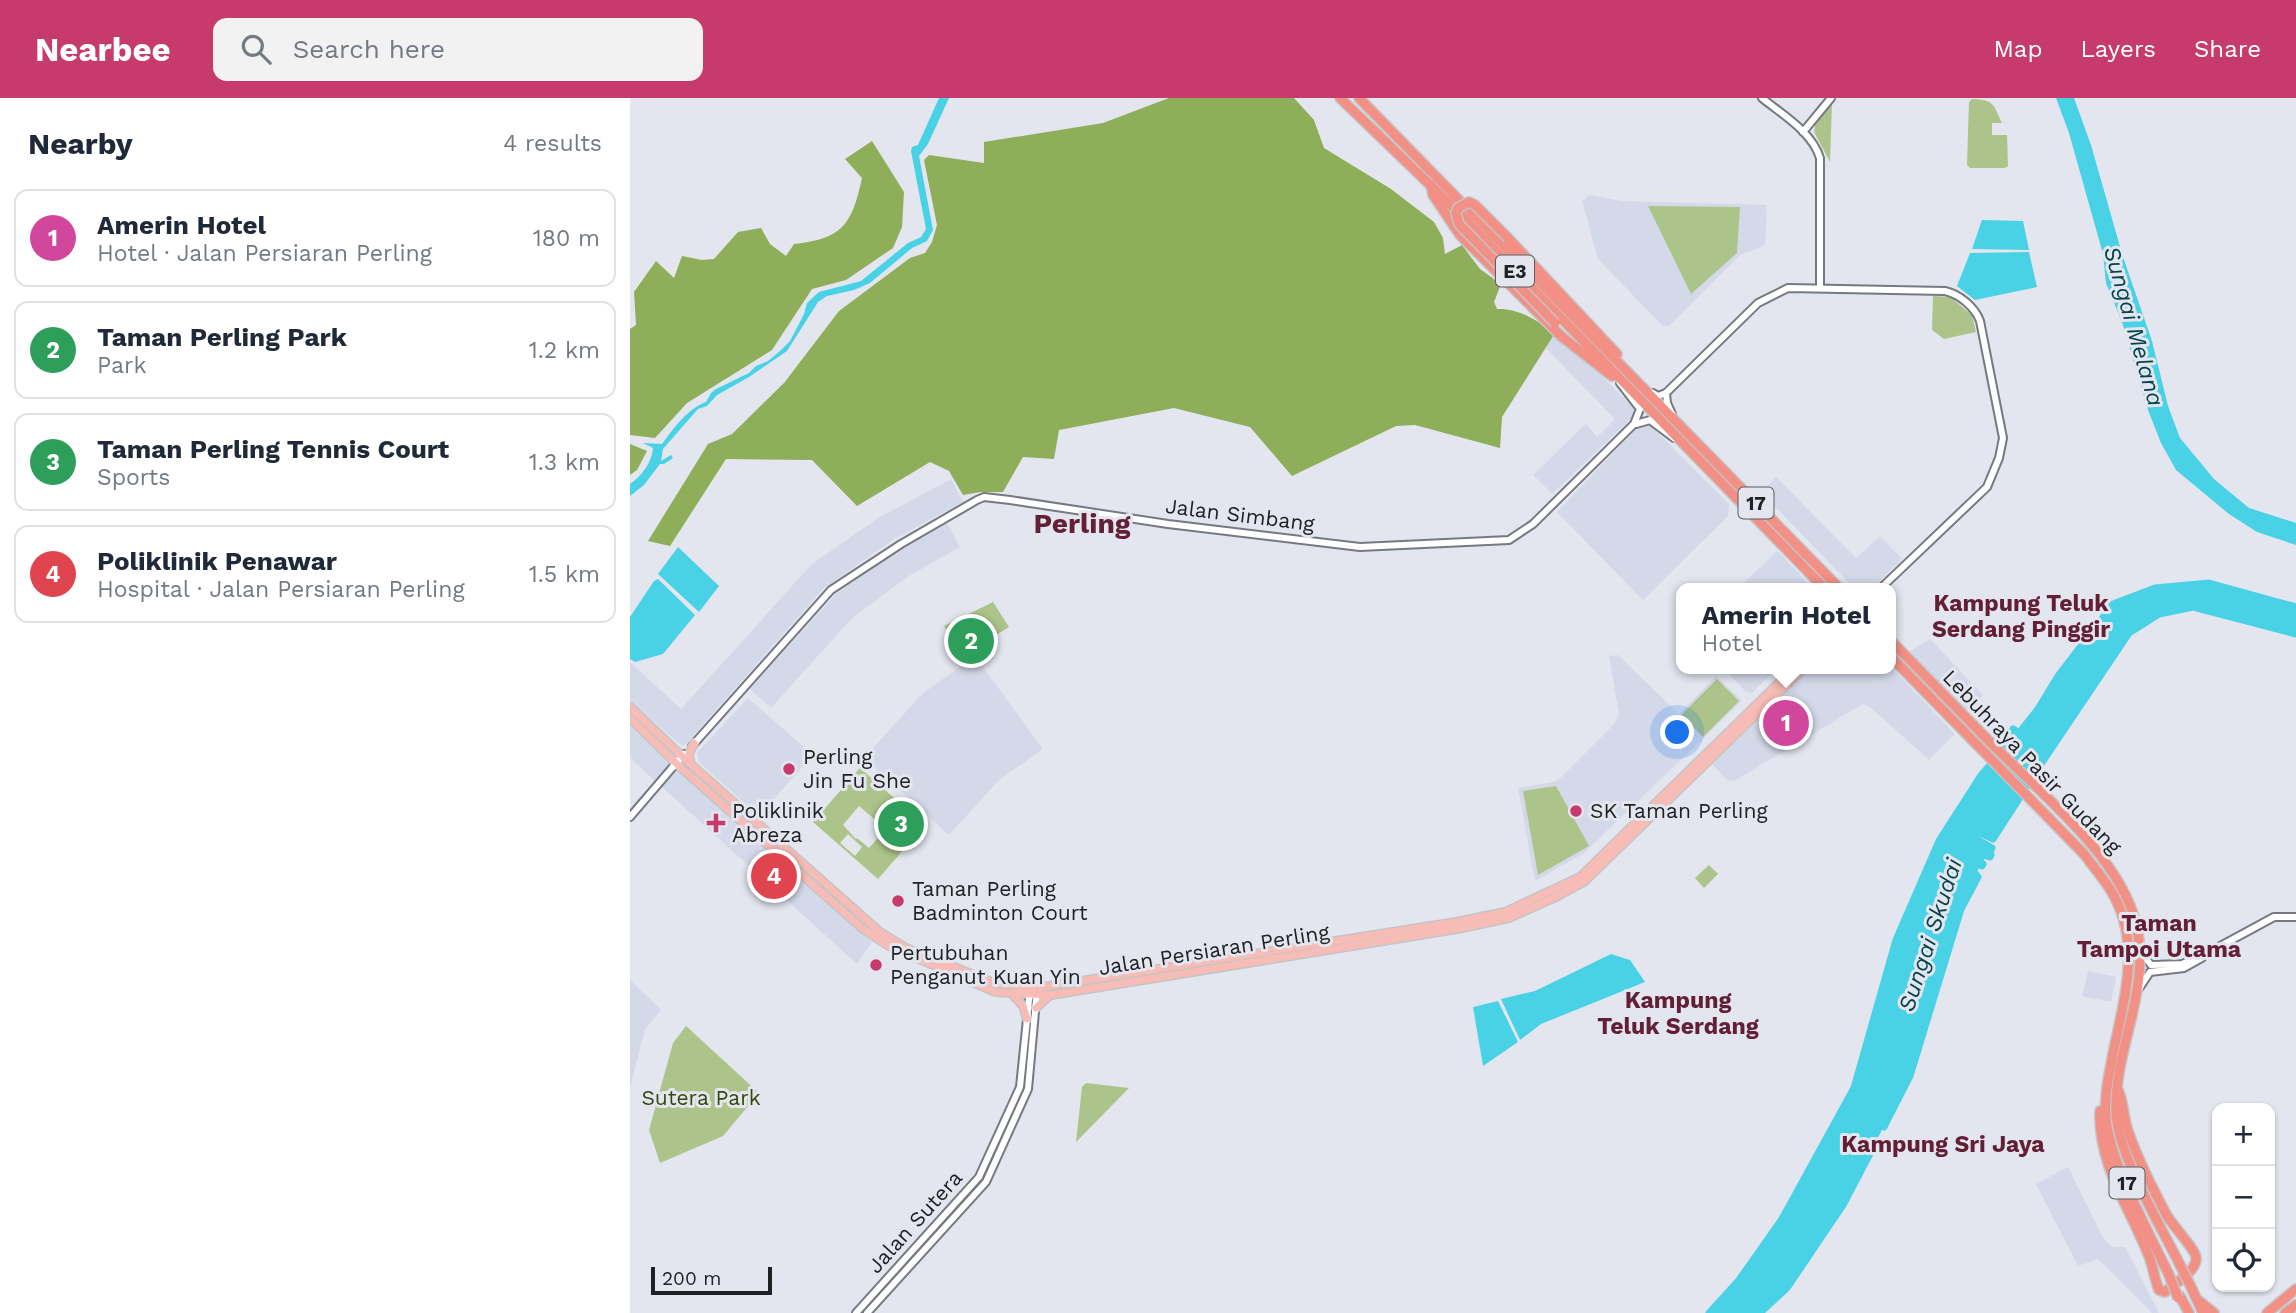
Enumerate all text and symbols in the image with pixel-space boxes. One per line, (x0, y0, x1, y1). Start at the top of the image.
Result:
search box (213, 18, 703, 81)
text: Nearbee (35, 30, 171, 69)
icon: search (237, 30, 275, 68)
text: Search here (293, 34, 445, 64)
text: Map (1994, 35, 2042, 63)
text: Layers (2080, 35, 2156, 63)
text: Share (2194, 35, 2261, 63)
text: Nearby (28, 126, 133, 161)
text: 4 results (503, 130, 602, 157)
text: Amerin Hotel (97, 210, 266, 240)
text: 1 (48, 225, 58, 252)
text: 180 m (533, 225, 600, 252)
text: Hotel · Jalan Persiaran Perling (97, 240, 432, 267)
water label: Sungai Melana (2098, 243, 2169, 409)
road number: E3 (1496, 256, 1534, 286)
text: Taman Perling Park (97, 322, 347, 352)
text: 2 (46, 337, 60, 364)
text: 1.2 km (529, 337, 600, 364)
text: Park (97, 352, 146, 379)
text: Taman Perling Tennis Court (97, 434, 449, 464)
text: 3 (46, 449, 60, 476)
text: 1.3 km (529, 449, 600, 476)
text: Sports (97, 464, 170, 491)
road number: 17 (1738, 488, 1774, 518)
street label: Jalan Simbang (1164, 493, 1317, 536)
district label: Perling (1034, 507, 1131, 540)
text: Poliklinik Penawar (97, 546, 337, 576)
text: 4 (46, 561, 60, 588)
text: 1.5 km (529, 561, 600, 588)
text: Hospital · Jalan Persiaran Perling (97, 576, 465, 603)
popup (1676, 583, 1896, 674)
district label: Kampung Teluk Serdang Pinggir (1932, 590, 2110, 643)
text: Amerin Hotel (1701, 600, 1871, 630)
pin: 2 (948, 615, 994, 667)
text: Hotel (1701, 630, 1762, 657)
street label: Lebuhraya Pasir Gudang (1938, 664, 2127, 859)
pin: 1 (1763, 697, 1809, 749)
your location (1660, 715, 1694, 749)
place label: Perling Jin Fu She (803, 744, 911, 793)
marker: Perling Jin Fu She (781, 761, 797, 777)
place label: Poliklinik Abreza (732, 798, 824, 847)
pin: 3 (878, 798, 924, 850)
place label: SK Taman Perling (1590, 798, 1768, 823)
marker: SK Taman Perling (1568, 803, 1584, 819)
marker: Poliklinik Abreza (706, 813, 726, 833)
pin: 4 (751, 850, 797, 902)
water label: Sungai Skudai (1893, 854, 1968, 1015)
place label: Taman Perling Badminton Court (912, 876, 1088, 925)
marker: Taman Perling Badminton Court (890, 893, 906, 909)
district label: Taman Tampoi Utama (2077, 910, 2242, 963)
street label: Jalan Persiaran Perling (1097, 919, 1332, 980)
place label: Pertubuhan Penganut Kuan Yin (890, 940, 1081, 989)
marker: Pertubuhan Penganut Kuan Yin (868, 957, 884, 973)
district label: Kampung Teluk Serdang (1597, 987, 1759, 1040)
park label: Sutera Park (641, 1085, 761, 1110)
map controls (2212, 1103, 2275, 1292)
button: + (2212, 1103, 2275, 1166)
district label: Kampung Sri Jaya (1841, 1131, 2045, 1158)
street label: Jalan Sutera (862, 1165, 967, 1278)
button: − (2212, 1166, 2275, 1229)
road number: 17 (2110, 1168, 2144, 1198)
button: locate (2212, 1229, 2275, 1292)
scale bar (651, 1264, 772, 1296)
text: 200 m (662, 1267, 721, 1290)

